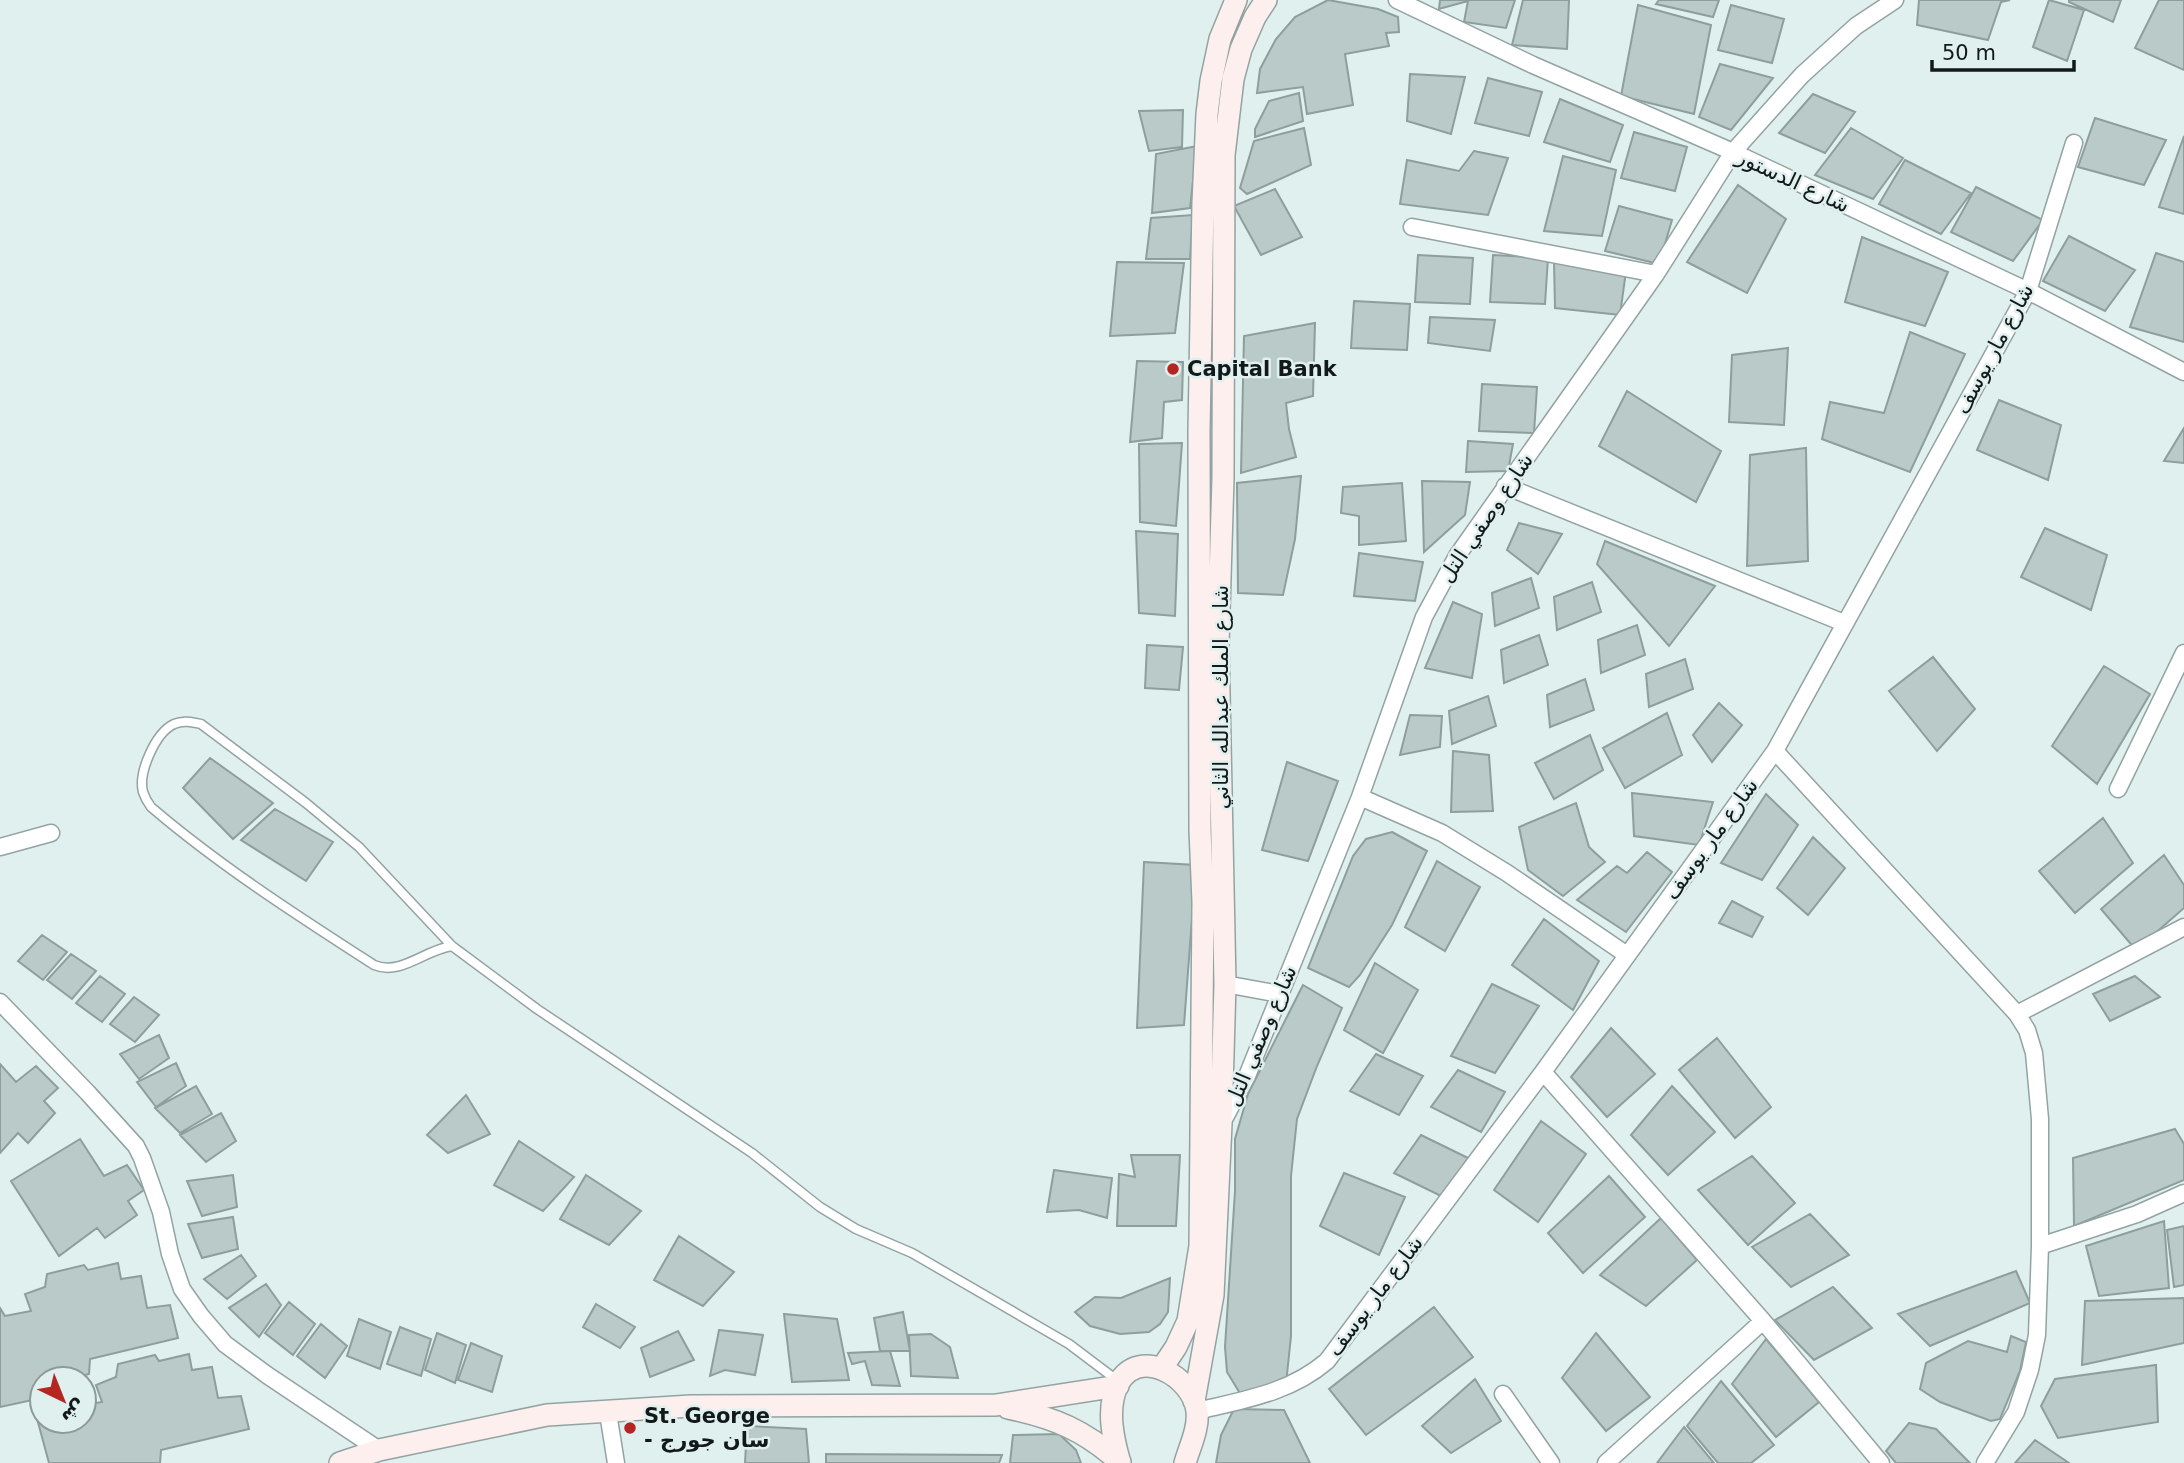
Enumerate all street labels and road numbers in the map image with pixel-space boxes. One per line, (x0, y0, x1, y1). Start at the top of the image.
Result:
street label: شارع الدستور (1732, 144, 1853, 218)
street label: شارع مار يوسف (1950, 280, 2038, 418)
street label: شارع وصفي التل (1434, 449, 1538, 587)
street label: شارع الملك عبدالله الثاني (1209, 585, 1233, 809)
street label: شارع مار يوسف (1659, 774, 1763, 904)
street label: شارع وصفي التل (1221, 962, 1301, 1110)
street label: شارع مار يوسف (1322, 1231, 1428, 1361)

